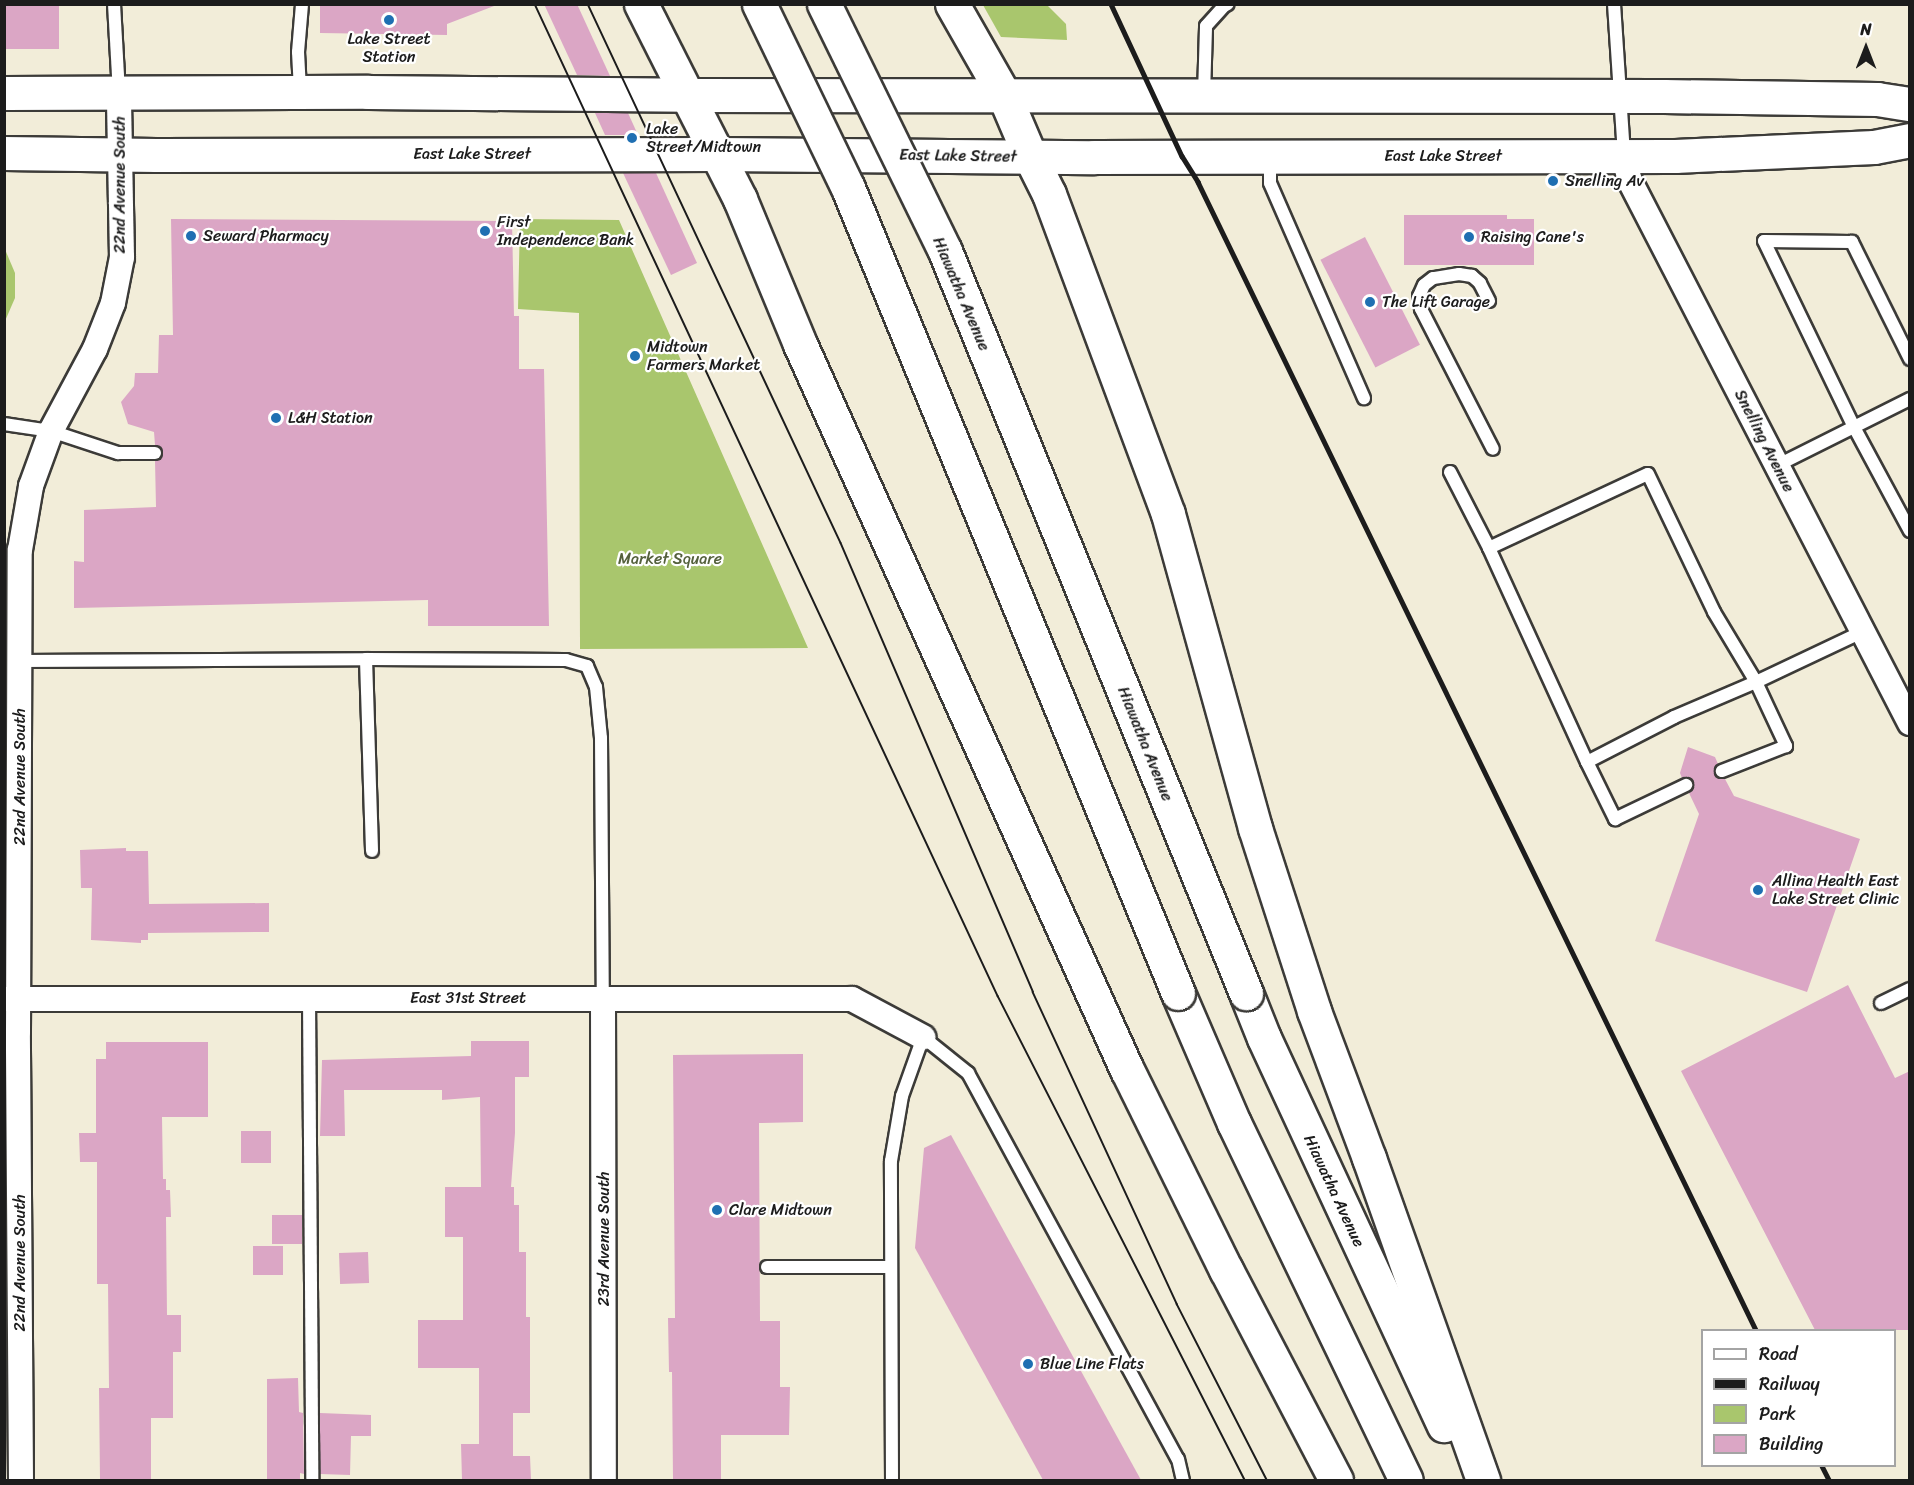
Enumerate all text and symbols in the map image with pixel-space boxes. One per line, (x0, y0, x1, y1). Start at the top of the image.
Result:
marker: Lake Street Station (382, 13, 396, 27)
text: N (1860, 15, 1872, 44)
north arrow (1836, 18, 1896, 78)
place label: Lake Street Station (348, 29, 430, 67)
street label: 22nd Avenue South (110, 116, 130, 254)
place label: Lake Street/Midtown (646, 119, 761, 157)
marker: Lake Street/Midtown (623, 129, 641, 147)
street label: East Lake Street (413, 144, 531, 164)
street label: East Lake Street (899, 145, 1017, 167)
street label: East Lake Street (1384, 146, 1502, 166)
place label: Snelling Av (1565, 171, 1644, 191)
marker: Snelling Av (1546, 174, 1560, 188)
place label: First Independence Bank (497, 212, 634, 250)
marker: First Independence Bank (478, 224, 492, 238)
place label: Seward Pharmacy (203, 226, 329, 246)
place label: Raising Cane's (1481, 227, 1584, 247)
marker: Seward Pharmacy (184, 229, 198, 243)
marker: Raising Cane's (1462, 230, 1476, 244)
street label: Hiawatha Avenue (928, 234, 994, 354)
place label: The Lift Garage (1382, 292, 1490, 312)
marker: The Lift Garage (1363, 295, 1377, 309)
place label: Midtown Farmers Market (647, 337, 760, 375)
marker: Midtown Farmers Market (628, 349, 642, 363)
street label: Snelling Avenue (1730, 387, 1798, 495)
place label: L&H Station (288, 408, 374, 428)
marker: L&H Station (269, 411, 283, 425)
park label: Market Square (618, 549, 722, 569)
street label: Hiawatha Avenue (1113, 684, 1177, 804)
street label: 22nd Avenue South (10, 708, 30, 846)
place label: Allina Health East Lake Street Clinic (1772, 871, 1900, 909)
marker: Allina Health East Lake Street Clinic (1749, 881, 1767, 899)
street label: East 31st Street (410, 988, 526, 1008)
street label: Hiawatha Avenue (1300, 1132, 1368, 1250)
street label: 23rd Avenue South (594, 1172, 614, 1306)
street label: 22nd Avenue South (10, 1194, 30, 1332)
place label: Clare Midtown (729, 1200, 831, 1220)
marker: Clare Midtown (710, 1203, 724, 1217)
legend (1701, 1329, 1896, 1467)
text: Road (1759, 1338, 1798, 1370)
place label: Blue Line Flats (1040, 1354, 1143, 1374)
marker: Blue Line Flats (1021, 1357, 1035, 1371)
text: Railway (1759, 1368, 1820, 1400)
text: Park (1759, 1398, 1796, 1430)
text: Building (1759, 1428, 1823, 1460)

